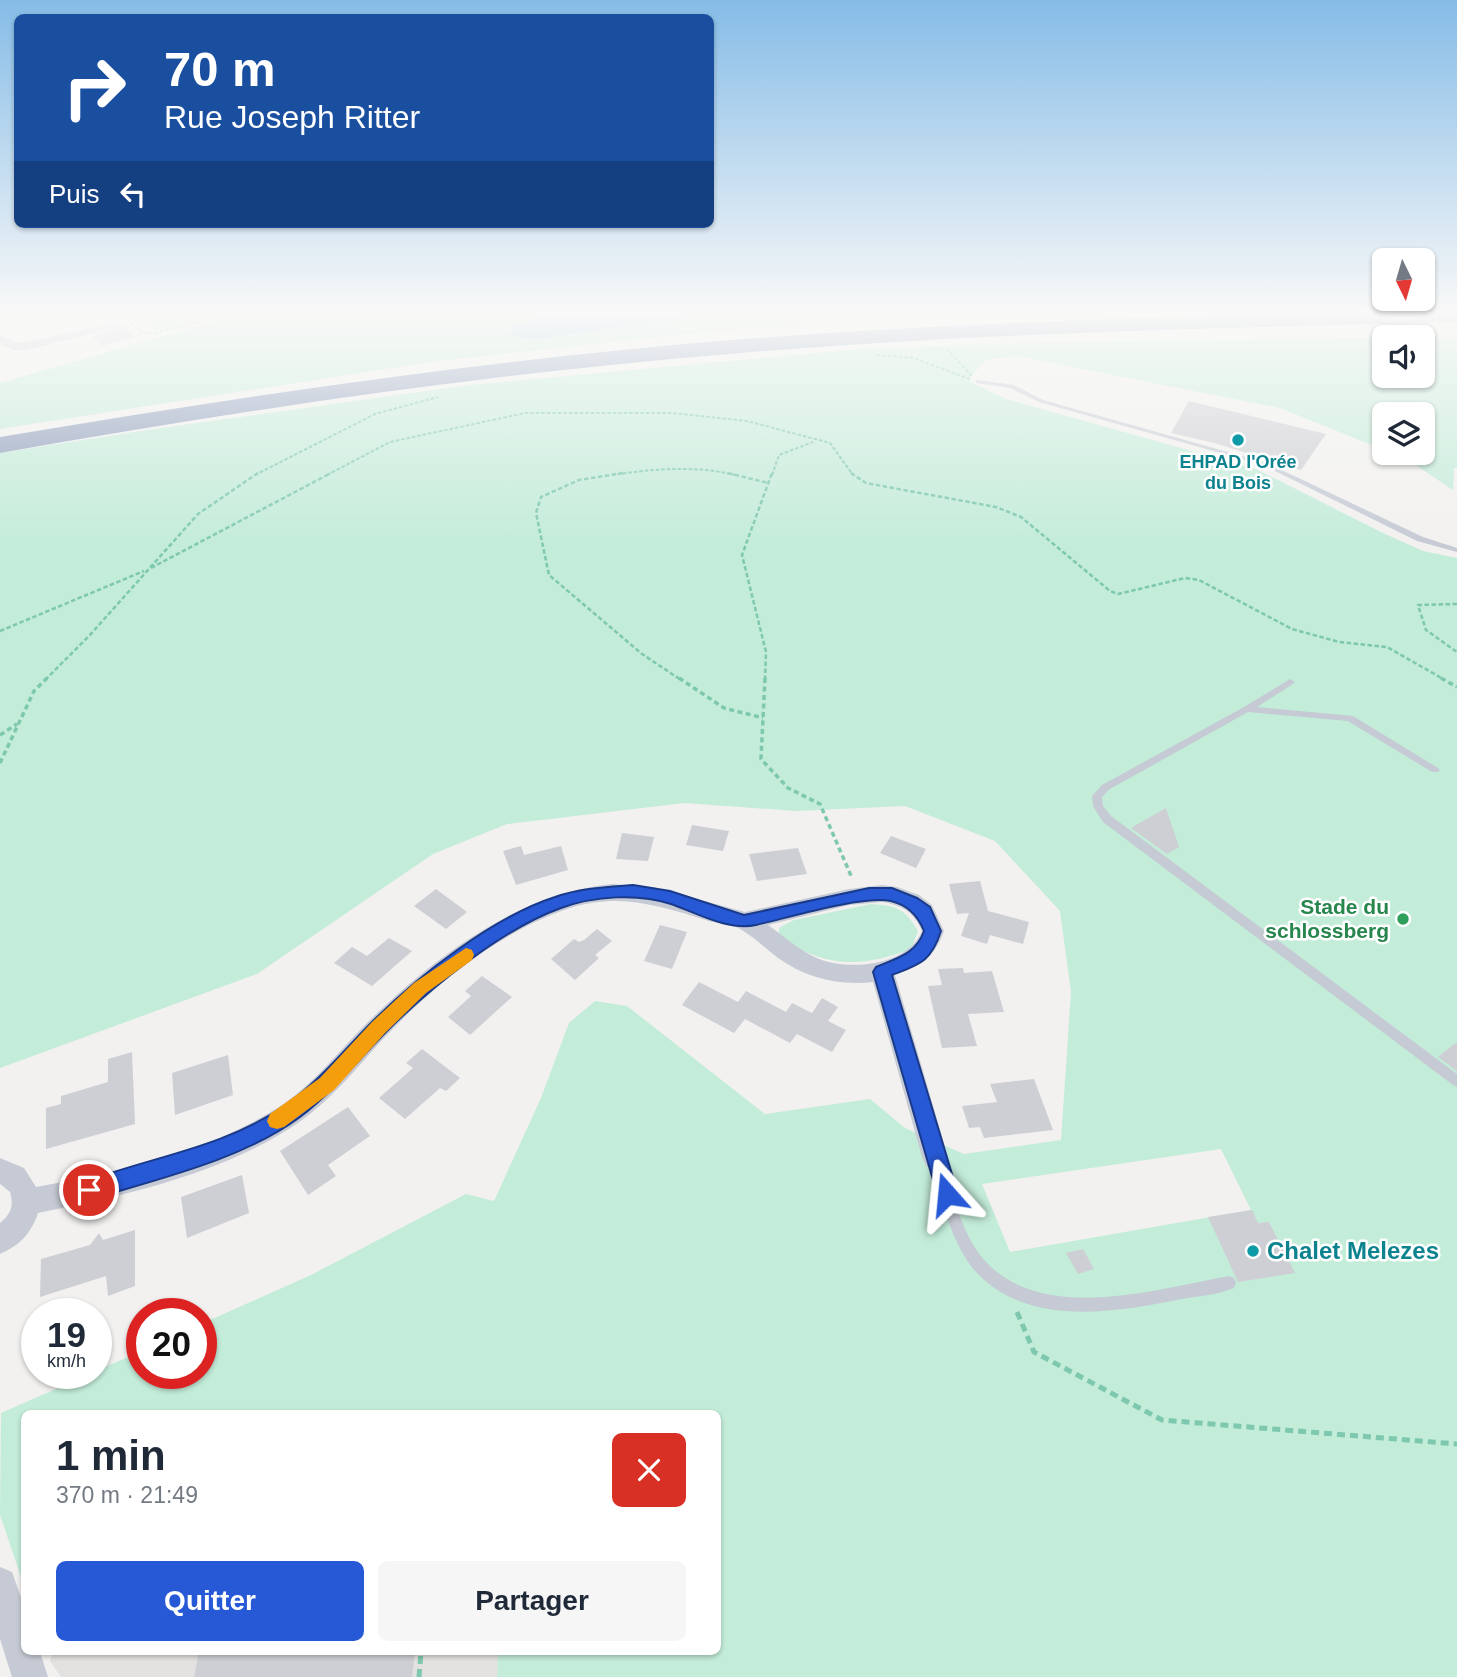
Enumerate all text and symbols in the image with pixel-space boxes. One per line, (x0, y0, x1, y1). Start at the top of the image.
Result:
icon: right (49, 42, 140, 133)
text: 70 m (164, 42, 276, 96)
text: Rue Joseph Ritter (164, 99, 420, 135)
icon: left (114, 175, 152, 213)
text: Puis (49, 179, 100, 209)
north arrow (1372, 248, 1435, 312)
map controls (1372, 248, 1435, 465)
button: sound (1372, 325, 1435, 388)
button: layers (1372, 402, 1435, 465)
marker: EHPAD l'Orée du Bois (1230, 432, 1246, 448)
place label: EHPAD l'Orée du Bois (1180, 452, 1296, 493)
place label: Stade du schlossberg (1265, 895, 1389, 942)
marker: Stade du schlossberg (1395, 911, 1411, 927)
position arrow (910, 1157, 984, 1231)
pin (59, 1160, 119, 1220)
icon: arrive (70, 1171, 108, 1209)
place label: Chalet Melezes (1267, 1237, 1439, 1264)
marker: Chalet Melezes (1245, 1243, 1261, 1259)
speed limit sign: 20 (126, 1298, 217, 1389)
text: 19 (47, 1315, 86, 1354)
text: km/h (47, 1351, 86, 1371)
text: 1 min (56, 1432, 166, 1479)
button: close (612, 1433, 686, 1507)
text: 370 m · 21:49 (56, 1482, 198, 1508)
button: Quitter (56, 1561, 364, 1641)
button: Partager (378, 1561, 686, 1641)

